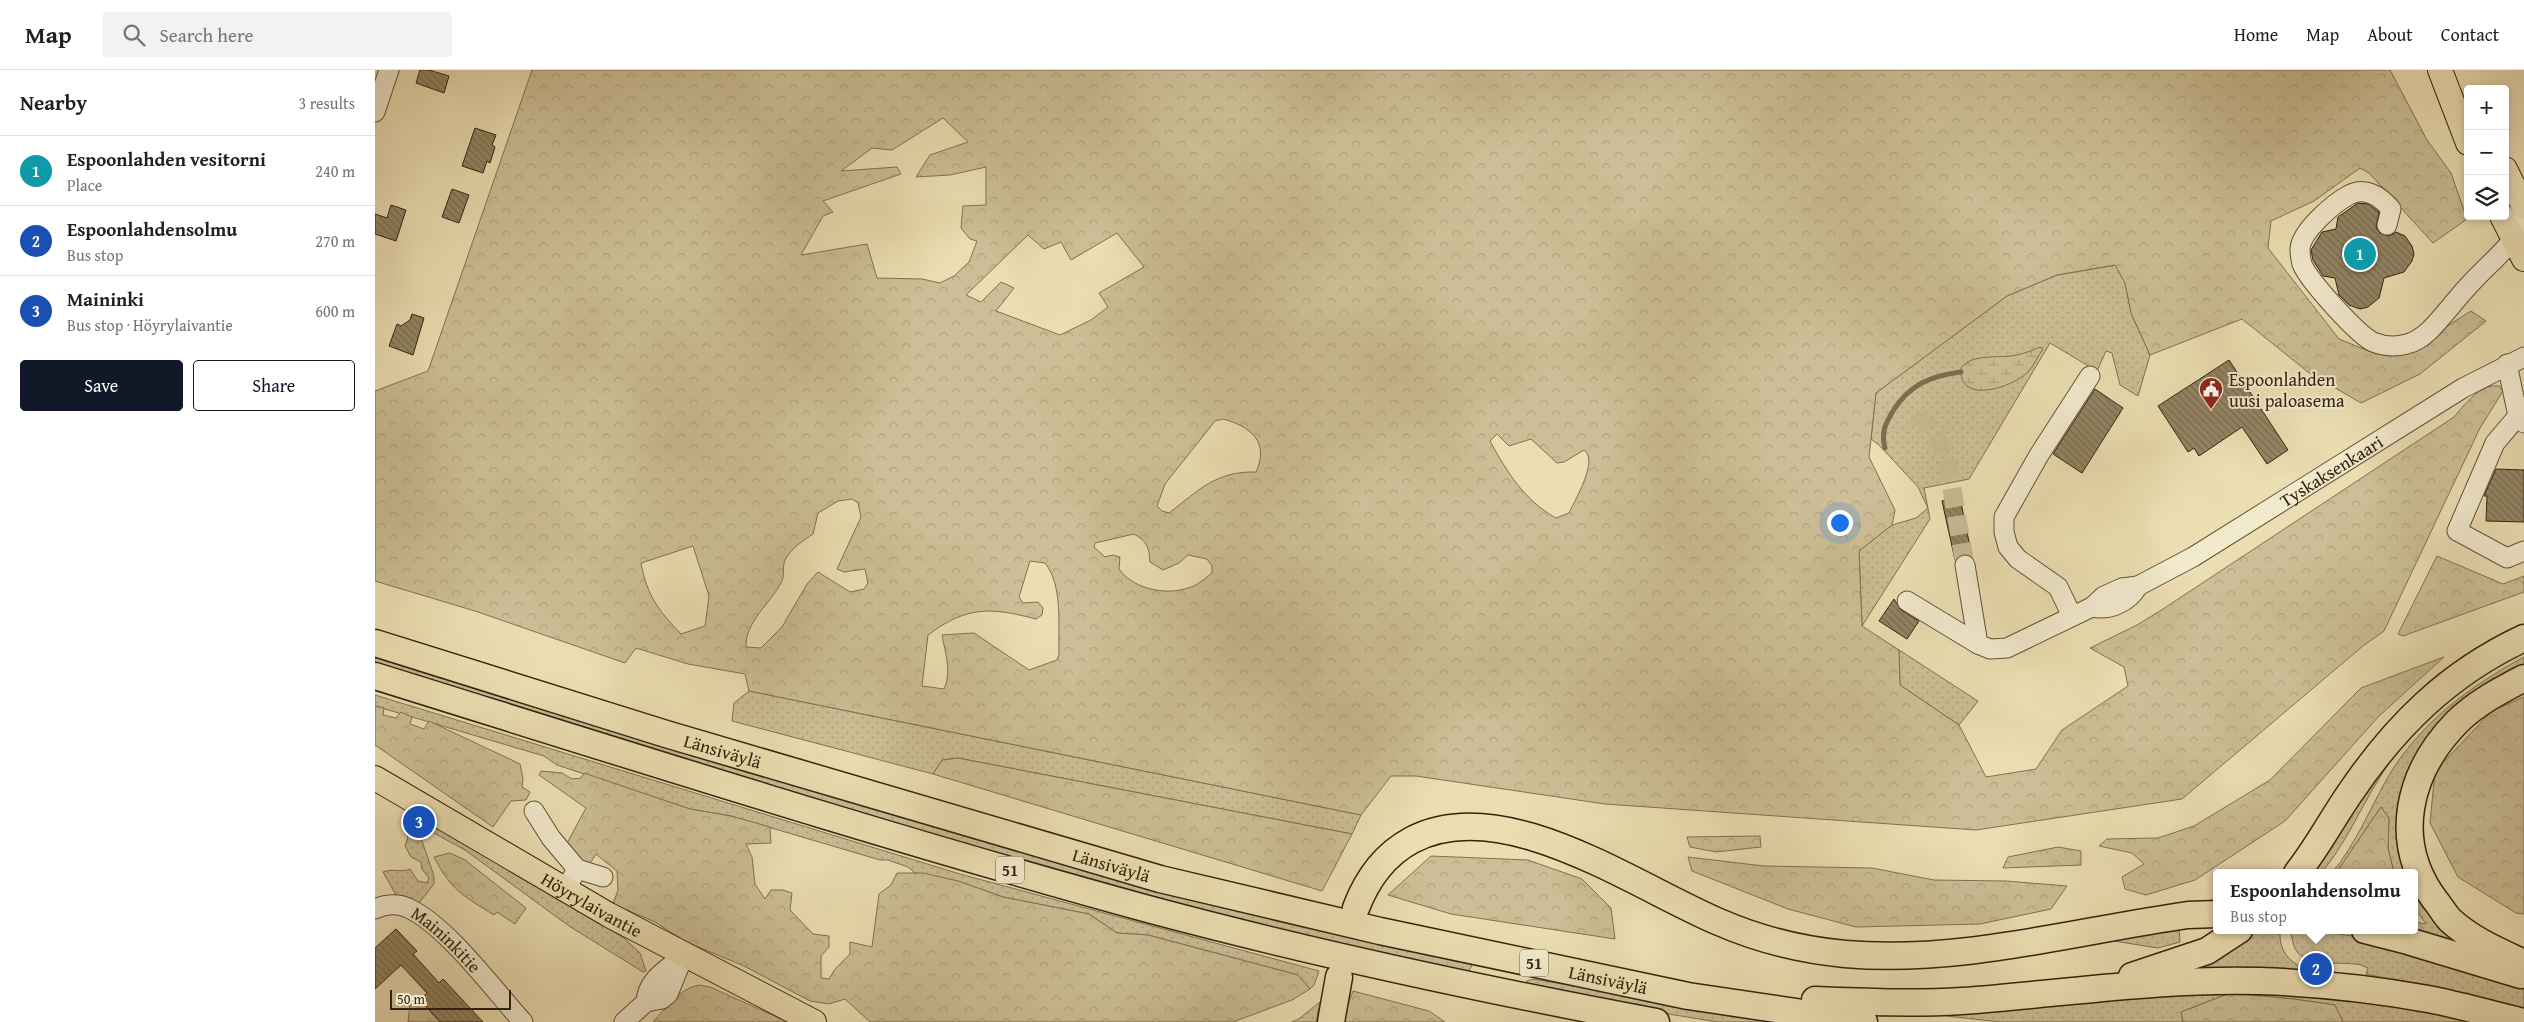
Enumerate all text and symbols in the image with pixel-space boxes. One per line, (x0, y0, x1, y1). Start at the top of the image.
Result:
search box (102, 12, 452, 57)
text: Map (25, 17, 72, 52)
icon: search (120, 21, 148, 49)
text: Search here (160, 21, 253, 49)
text: Home (2234, 21, 2278, 48)
text: Map (2306, 21, 2339, 48)
text: About (2367, 21, 2413, 48)
text: Contact (2441, 21, 2499, 48)
map controls (2464, 85, 2509, 220)
button: + (2464, 85, 2509, 130)
text: Nearby (20, 87, 87, 118)
text: 3 results (298, 91, 355, 115)
button: − (2464, 130, 2509, 175)
text: Espoonlahden vesitorni (67, 145, 266, 173)
text: 1 (32, 159, 40, 183)
text: 240 m (315, 159, 355, 183)
text: Place (67, 173, 102, 197)
button: layers (2464, 175, 2509, 220)
text: Espoonlahdensolmu (67, 215, 237, 243)
text: 2 (32, 229, 40, 253)
text: 270 m (315, 229, 355, 253)
pin: 1 (2344, 235, 2376, 273)
text: Bus stop (67, 243, 123, 267)
text: Maininki (67, 285, 144, 313)
text: 3 (32, 299, 40, 323)
text: 600 m (315, 299, 355, 323)
text: Bus stop · Höyrylaivantie (67, 313, 233, 337)
button: Save (20, 360, 183, 411)
button: Share (193, 360, 355, 411)
place label: Espoonlahden uusi paloasema (2229, 366, 2345, 414)
public building icon: Espoonlahden uusi paloasema (2198, 376, 2224, 410)
street label: Tyskaksenkaari (2274, 428, 2388, 513)
your location (1827, 510, 1853, 536)
street label: Länsiväylä (681, 726, 765, 775)
pin: 3 (403, 803, 435, 841)
street label: Länsiväylä (1069, 841, 1154, 889)
road number: 51 (996, 856, 1024, 884)
street label: Höyrylaivantie (536, 865, 647, 944)
popup (2213, 869, 2418, 934)
text: Espoonlahdensolmu (2230, 876, 2401, 904)
street label: Maininkitie (406, 899, 488, 979)
text: Bus stop (2230, 904, 2287, 928)
road number: 51 (1520, 950, 1548, 976)
pin: 2 (2300, 950, 2332, 988)
street label: Länsiväylä (1566, 958, 1650, 1001)
scale bar (390, 987, 511, 1010)
text: 50 m (397, 989, 425, 1009)

